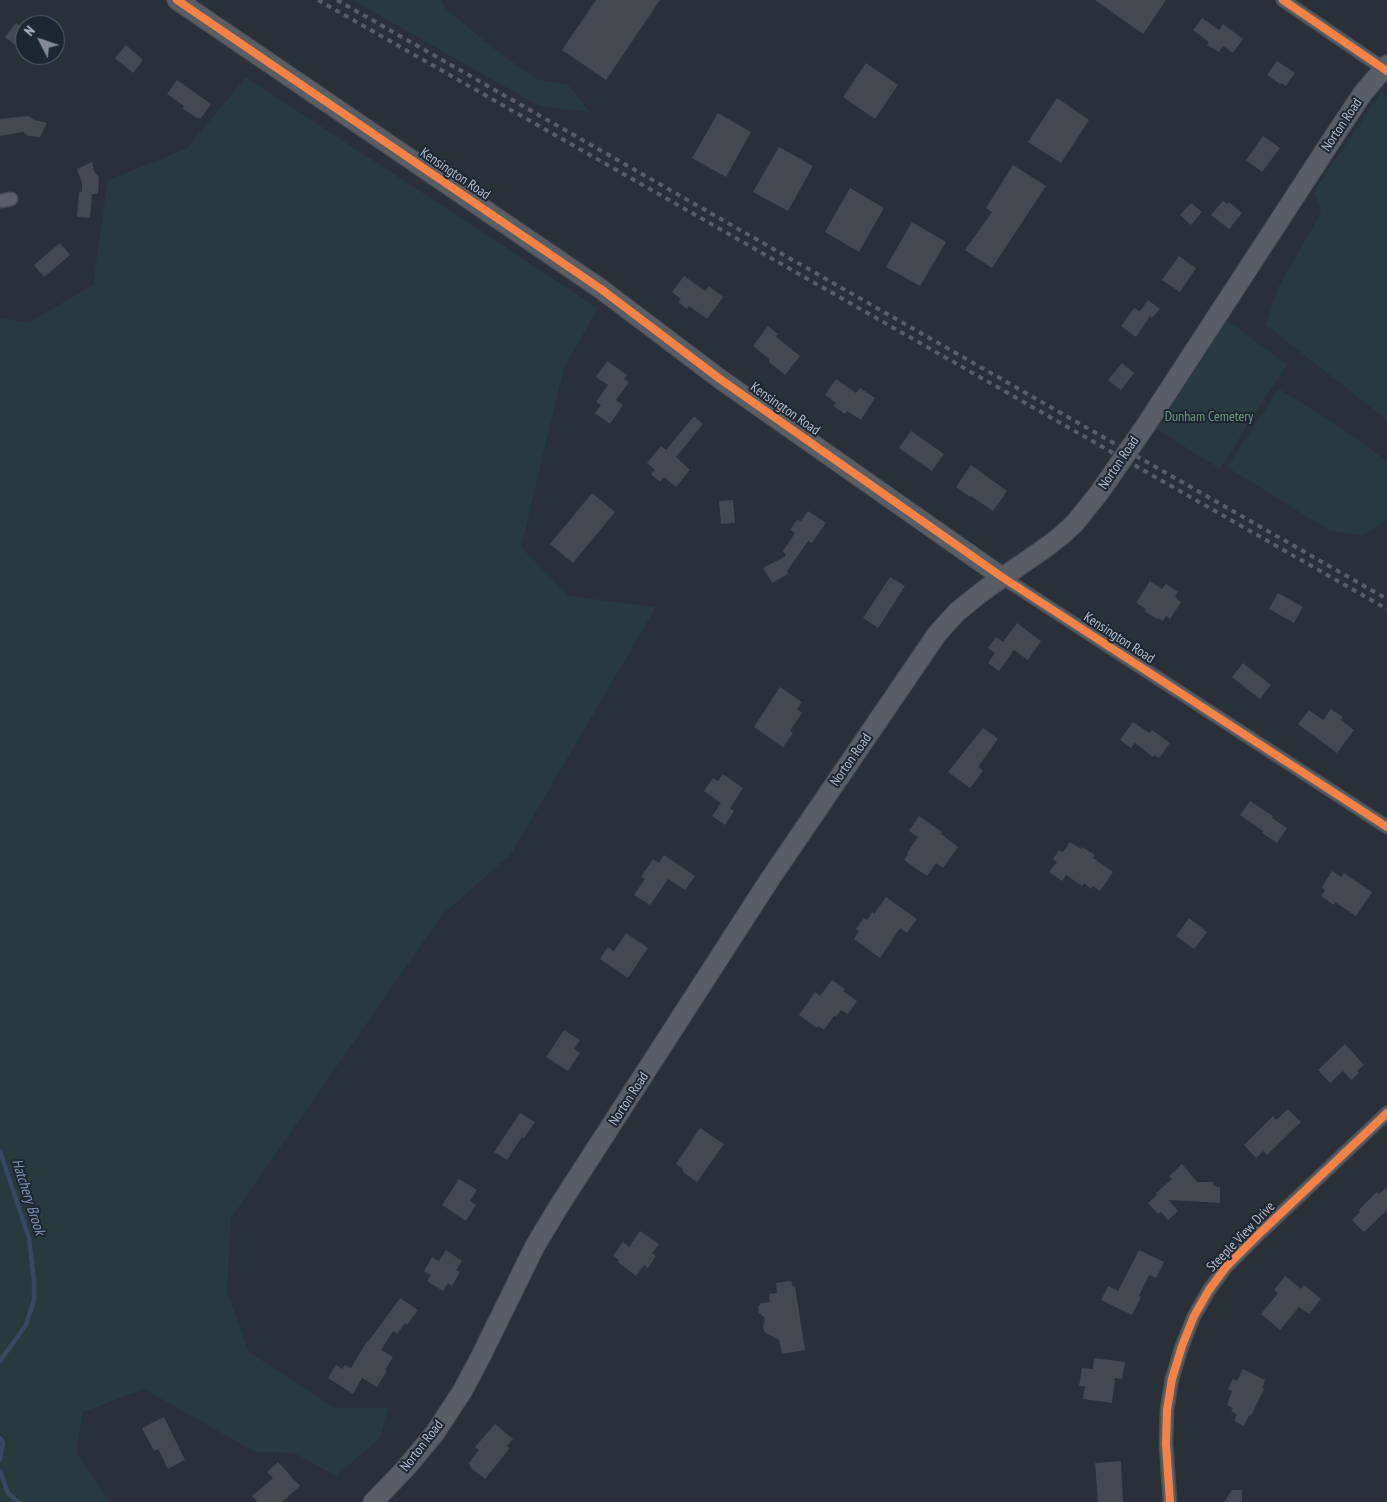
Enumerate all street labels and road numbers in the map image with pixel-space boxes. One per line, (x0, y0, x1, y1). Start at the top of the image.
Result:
street label: Norton Road (1318, 95, 1366, 155)
street label: Kensington Road (417, 144, 493, 204)
street label: Kensington Road (747, 379, 823, 439)
street label: Norton Road (1095, 433, 1143, 493)
street label: Kensington Road (1080, 609, 1158, 667)
street label: Norton Road (827, 730, 875, 790)
street label: Norton Road (605, 1069, 653, 1129)
street label: Steeple View Drive (1203, 1198, 1279, 1276)
street label: Norton Road (397, 1417, 447, 1475)

